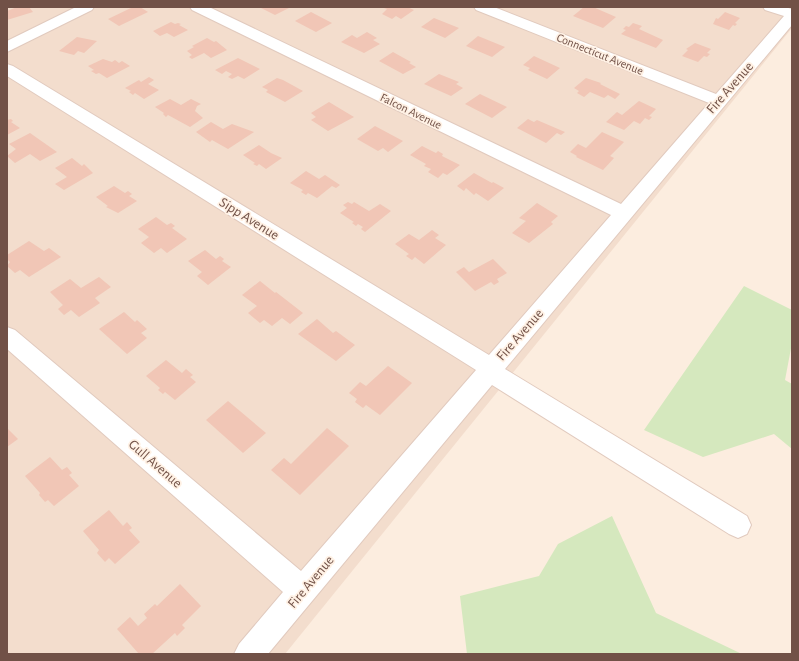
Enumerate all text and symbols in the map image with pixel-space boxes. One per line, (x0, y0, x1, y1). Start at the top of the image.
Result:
street label: Connecticut Avenue (555, 31, 645, 77)
street label: Fire Avenue (704, 59, 756, 117)
street label: Falcon Avenue (378, 91, 444, 131)
street label: Sipp Avenue (217, 195, 281, 243)
street label: Fire Avenue (494, 306, 546, 364)
street label: Gull Avenue (126, 437, 184, 491)
street label: Fire Avenue (285, 553, 337, 611)

